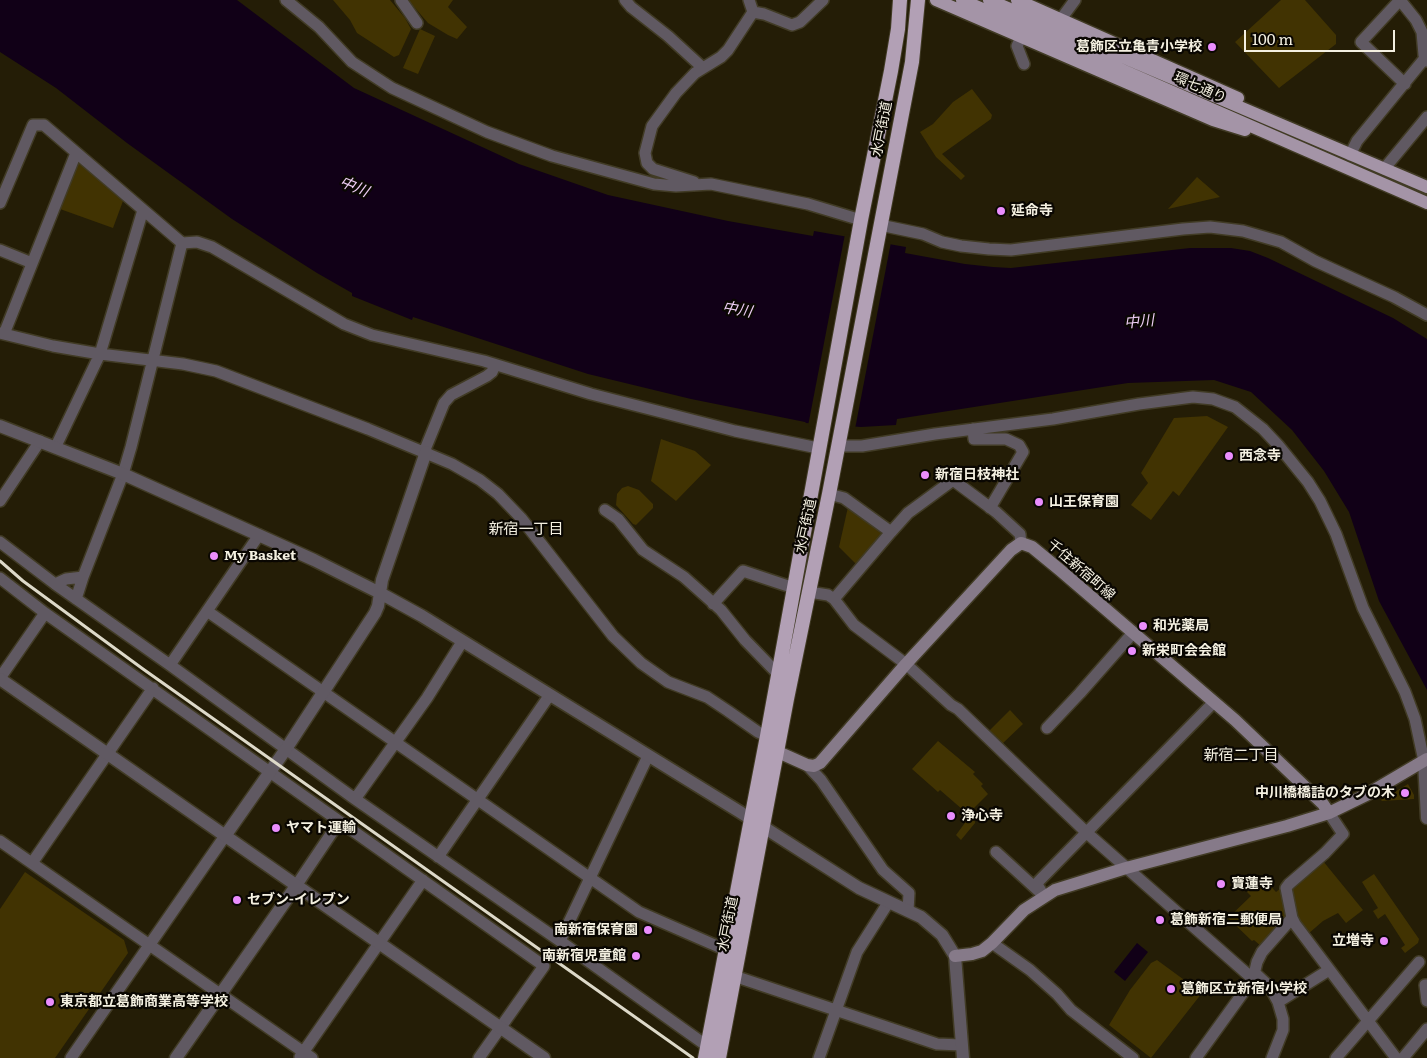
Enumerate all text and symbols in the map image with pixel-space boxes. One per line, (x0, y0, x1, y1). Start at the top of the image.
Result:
scale bar (1247, 20, 1398, 52)
text: 100 m (1252, 27, 1293, 50)
place label: 葛飾区立亀青小学校 (1076, 39, 1202, 55)
marker: 葛飾区立亀青小学校 (1206, 41, 1218, 53)
street label: 環七通り (1171, 69, 1229, 107)
street label: 水戸街道 (868, 100, 896, 158)
water label: 中川 (337, 173, 371, 201)
place label: 延命寺 (1011, 203, 1053, 219)
marker: 延命寺 (995, 205, 1007, 217)
water label: 中川 (721, 299, 753, 321)
water label: 中川 (1123, 312, 1155, 332)
place label: 西念寺 (1239, 448, 1281, 464)
marker: 西念寺 (1223, 450, 1235, 462)
place label: 新宿日枝神社 (935, 467, 1019, 483)
marker: 新宿日枝神社 (919, 469, 931, 481)
place label: 山王保育園 (1049, 494, 1119, 510)
marker: 山王保育園 (1033, 496, 1045, 508)
street label: 水戸街道 (792, 497, 820, 555)
district label: 新宿一丁目 (489, 521, 563, 539)
street label: 千住新宿町線 (1044, 536, 1118, 604)
place label: My Basket (224, 548, 296, 564)
marker: My Basket (208, 550, 220, 562)
place label: 和光薬局 (1153, 618, 1209, 634)
marker: 和光薬局 (1137, 620, 1149, 632)
place label: 新栄町会会館 (1142, 643, 1226, 659)
marker: 新栄町会会館 (1126, 645, 1138, 657)
district label: 新宿二丁目 (1204, 747, 1278, 765)
place label: 中川橋橋詰のタブの木 (1255, 785, 1395, 801)
marker: 中川橋橋詰のタブの木 (1399, 787, 1411, 799)
place label: 浄心寺 (961, 808, 1003, 824)
marker: 浄心寺 (945, 810, 957, 822)
place label: ヤマト運輸 (286, 820, 356, 836)
marker: ヤマト運輸 (270, 822, 282, 834)
place label: 寶蓮寺 (1231, 876, 1273, 892)
marker: 寶蓮寺 (1215, 878, 1227, 890)
place label: セブン-イレブン (247, 892, 350, 908)
marker: セブン-イレブン (231, 894, 243, 906)
street label: 水戸街道 (714, 895, 742, 953)
place label: 葛飾新宿二郵便局 (1170, 912, 1282, 928)
marker: 葛飾新宿二郵便局 (1154, 914, 1166, 926)
place label: 南新宿保育園 (554, 922, 638, 938)
marker: 南新宿保育園 (642, 924, 654, 936)
place label: 立増寺 (1332, 933, 1374, 949)
marker: 立増寺 (1378, 935, 1390, 947)
place label: 南新宿児童館 (542, 948, 626, 964)
marker: 南新宿児童館 (630, 950, 642, 962)
place label: 葛飾区立新宿小学校 (1181, 981, 1307, 997)
marker: 葛飾区立新宿小学校 (1165, 983, 1177, 995)
place label: 東京都立葛飾商業高等学校 (60, 994, 228, 1010)
marker: 東京都立葛飾商業高等学校 (44, 996, 56, 1008)

